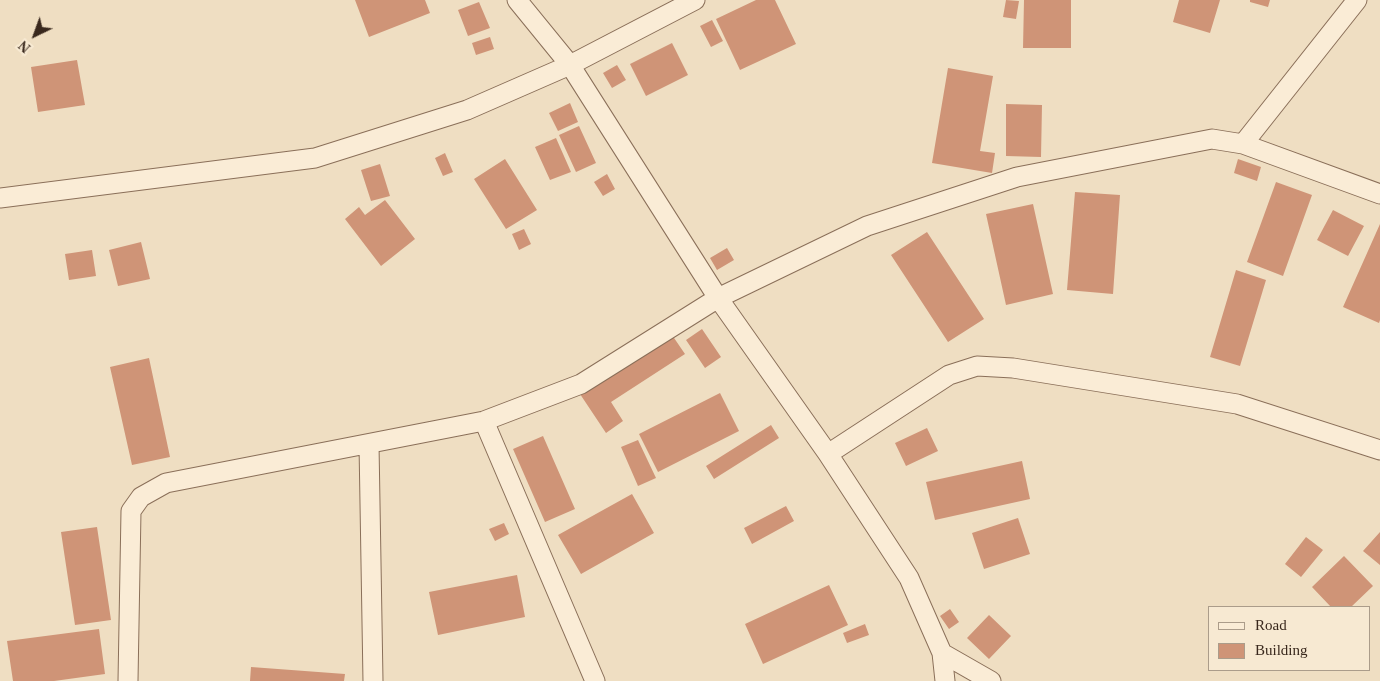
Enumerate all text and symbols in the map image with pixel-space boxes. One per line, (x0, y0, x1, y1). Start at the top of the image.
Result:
north arrow (10, 10, 60, 60)
text: N (16, 38, 33, 55)
legend (1208, 606, 1370, 671)
text: Road (1255, 617, 1287, 633)
text: Building (1255, 642, 1308, 658)

